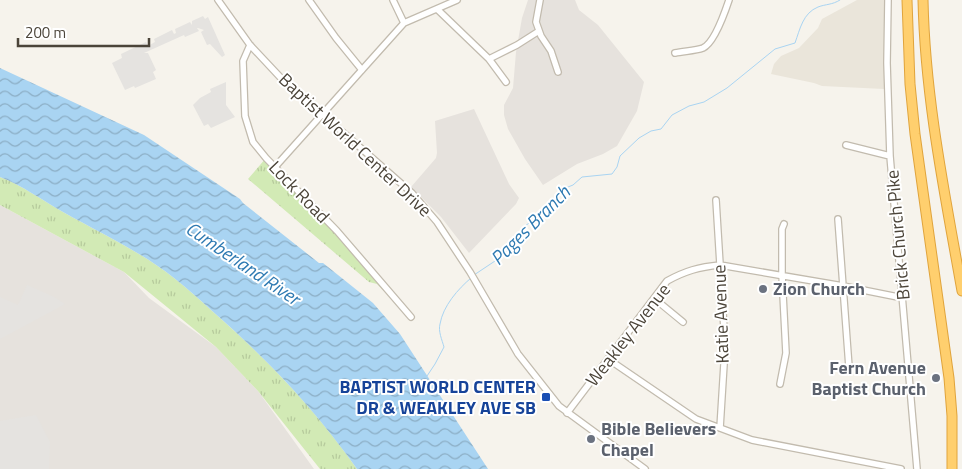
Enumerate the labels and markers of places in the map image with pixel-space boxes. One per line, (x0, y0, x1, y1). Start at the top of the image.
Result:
place label: Zion Church (773, 275, 865, 302)
marker: Zion Church (757, 283, 769, 295)
place label: Fern Avenue Baptist Church (811, 354, 926, 402)
marker: Fern Avenue Baptist Church (930, 372, 942, 384)
place label: BAPTIST WORLD CENTER DR & WEAKLEY AVE SB (340, 373, 536, 421)
marker: BAPTIST WORLD CENTER DR & WEAKLEY AVE SB (540, 391, 552, 403)
place label: Bible Believers Chapel (601, 415, 716, 463)
marker: Bible Believers Chapel (585, 433, 597, 445)

